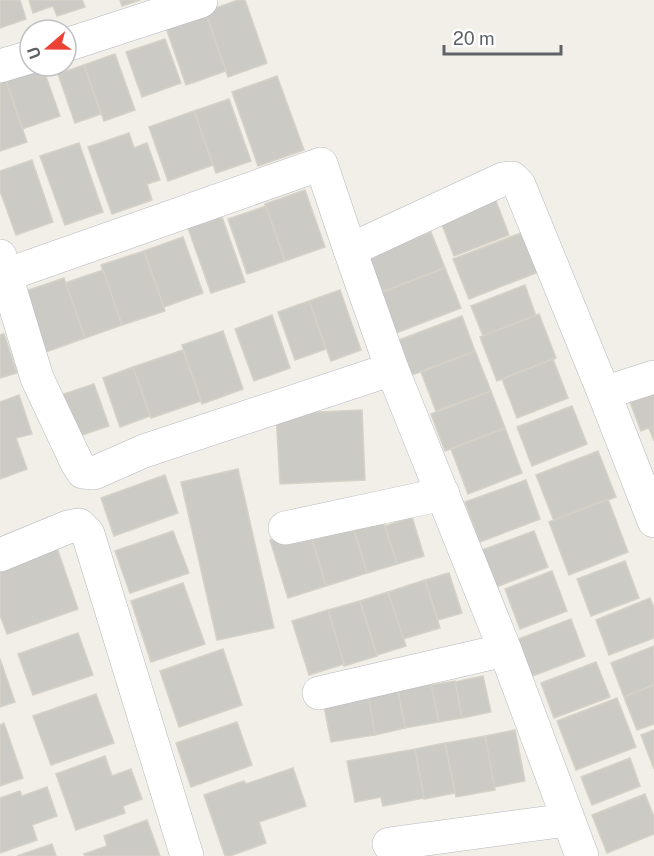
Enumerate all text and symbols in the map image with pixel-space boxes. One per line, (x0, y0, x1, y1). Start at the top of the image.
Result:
north arrow (18, 18, 78, 78)
scale bar (444, 18, 561, 56)
text: 20 m (453, 28, 495, 49)
text: U (23, 44, 45, 62)

